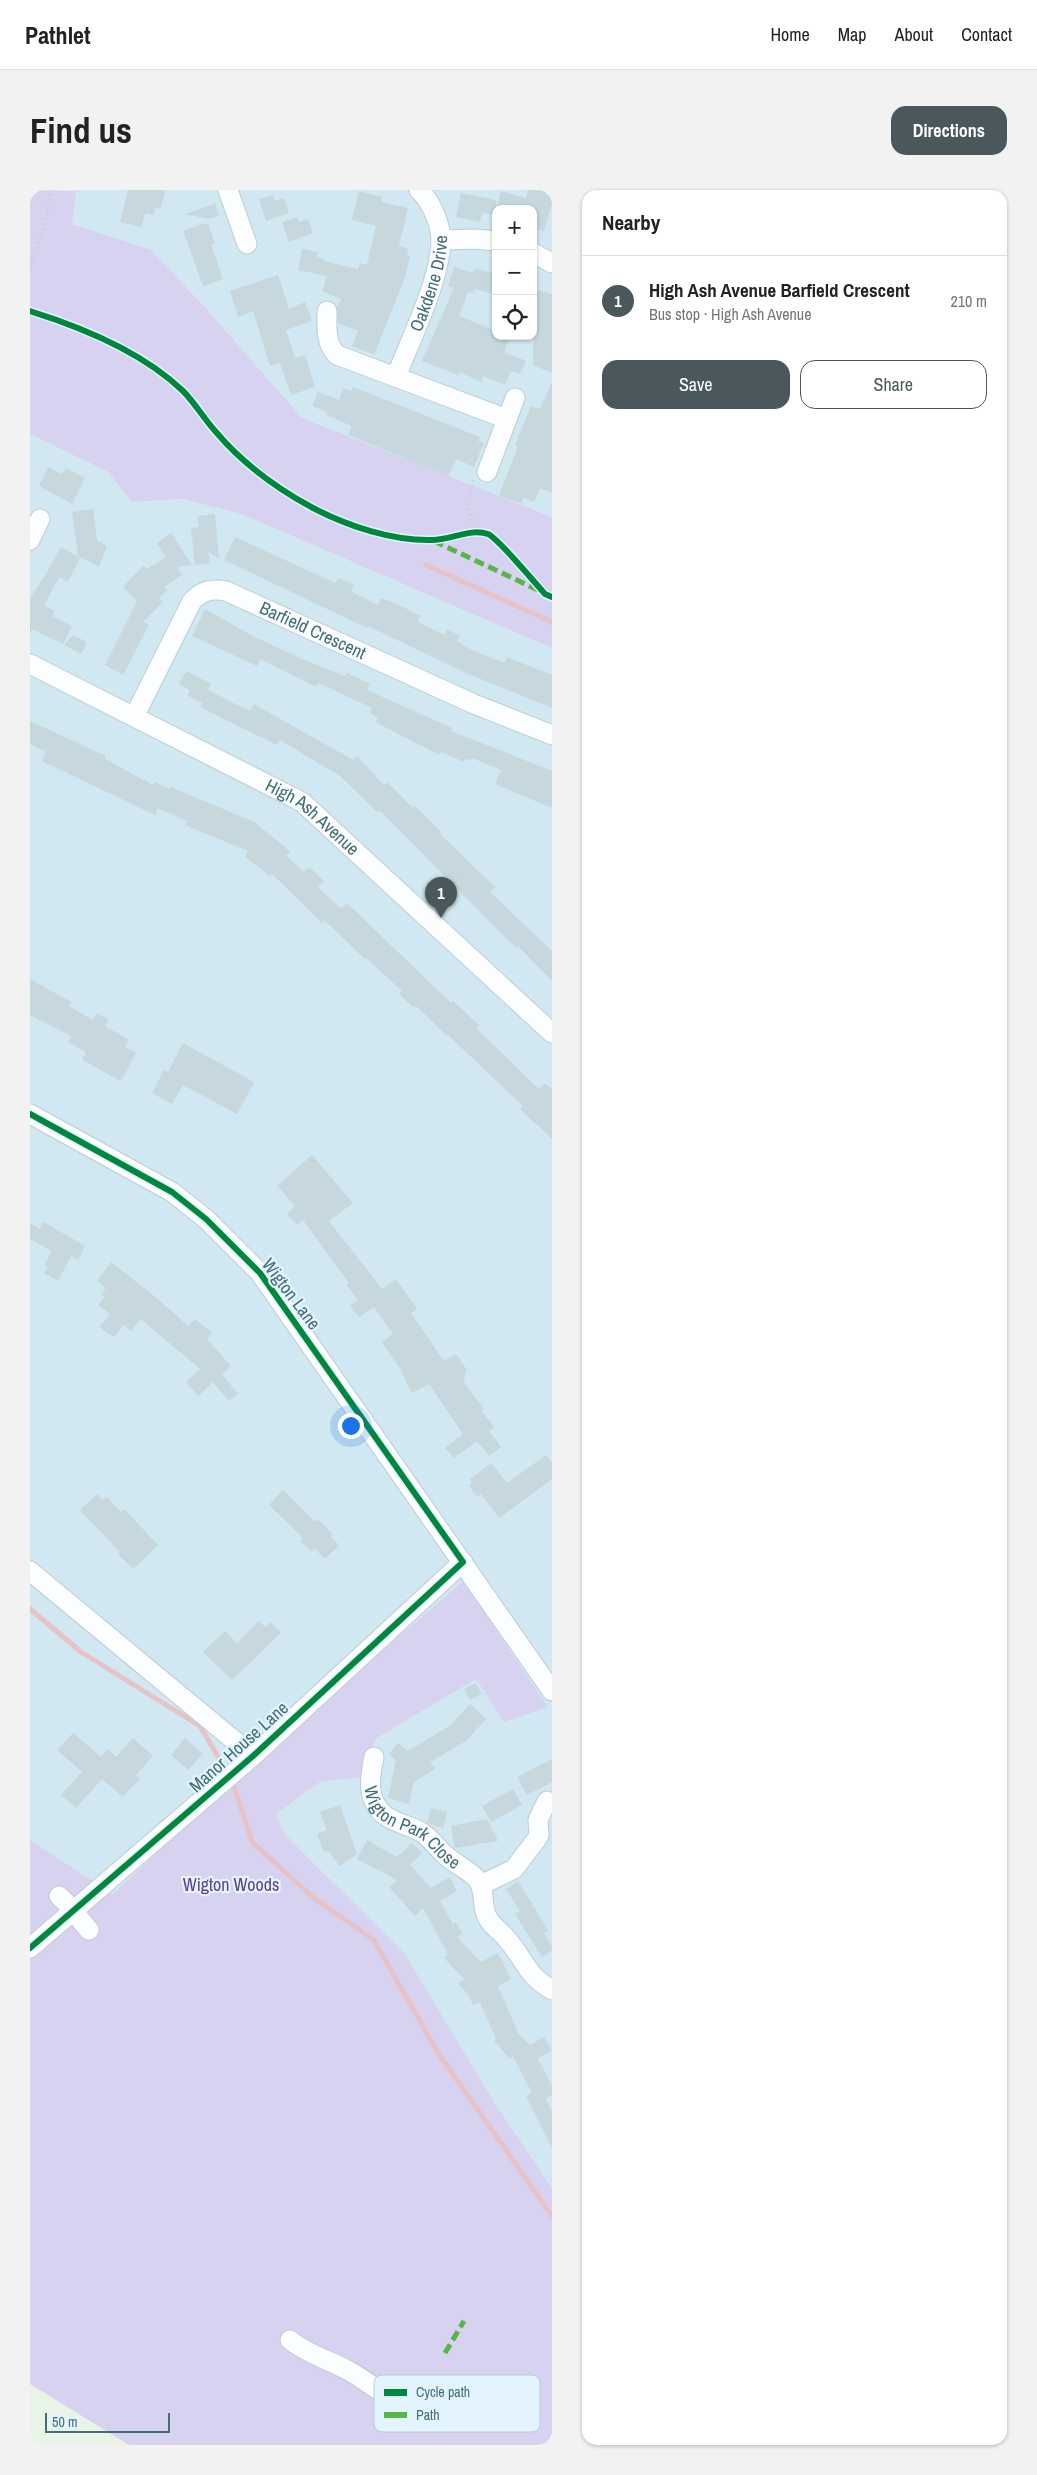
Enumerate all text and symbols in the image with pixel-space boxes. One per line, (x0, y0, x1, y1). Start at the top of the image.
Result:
text: Pathlet (25, 19, 91, 51)
text: Home (770, 22, 810, 47)
text: Map (838, 22, 867, 47)
text: About (895, 22, 933, 47)
text: Contact (961, 22, 1012, 47)
button: Directions (891, 106, 1007, 155)
text: Find us (30, 107, 132, 154)
map controls (492, 205, 537, 340)
button: + (492, 205, 537, 250)
text: Nearby (602, 208, 660, 237)
street label: Oakdene Drive (403, 235, 453, 335)
button: − (492, 250, 537, 295)
text: High Ash Avenue Barfield Crescent (649, 277, 910, 303)
text: 1 (614, 290, 622, 312)
text: 210 m (951, 290, 987, 312)
button: locate (492, 295, 537, 340)
text: Bus stop · High Ash Avenue (649, 303, 811, 325)
button: Save (602, 360, 790, 409)
button: Share (800, 360, 987, 409)
street label: Barfield Crescent (256, 595, 370, 665)
street label: High Ash Avenue (261, 773, 365, 861)
pin: 1 (425, 877, 457, 918)
street label: Wigton Lane (256, 1253, 327, 1335)
your location (338, 1413, 364, 1439)
street label: Manor House Lane (184, 1695, 294, 1798)
street label: Wigton Park Close (358, 1784, 465, 1875)
park label: Wigton Woods (183, 1872, 279, 1897)
legend (374, 2375, 540, 2432)
text: Cycle path (416, 2383, 470, 2401)
text: Path (416, 2406, 440, 2424)
scale bar (45, 2410, 170, 2433)
text: 50 m (52, 2413, 78, 2431)

